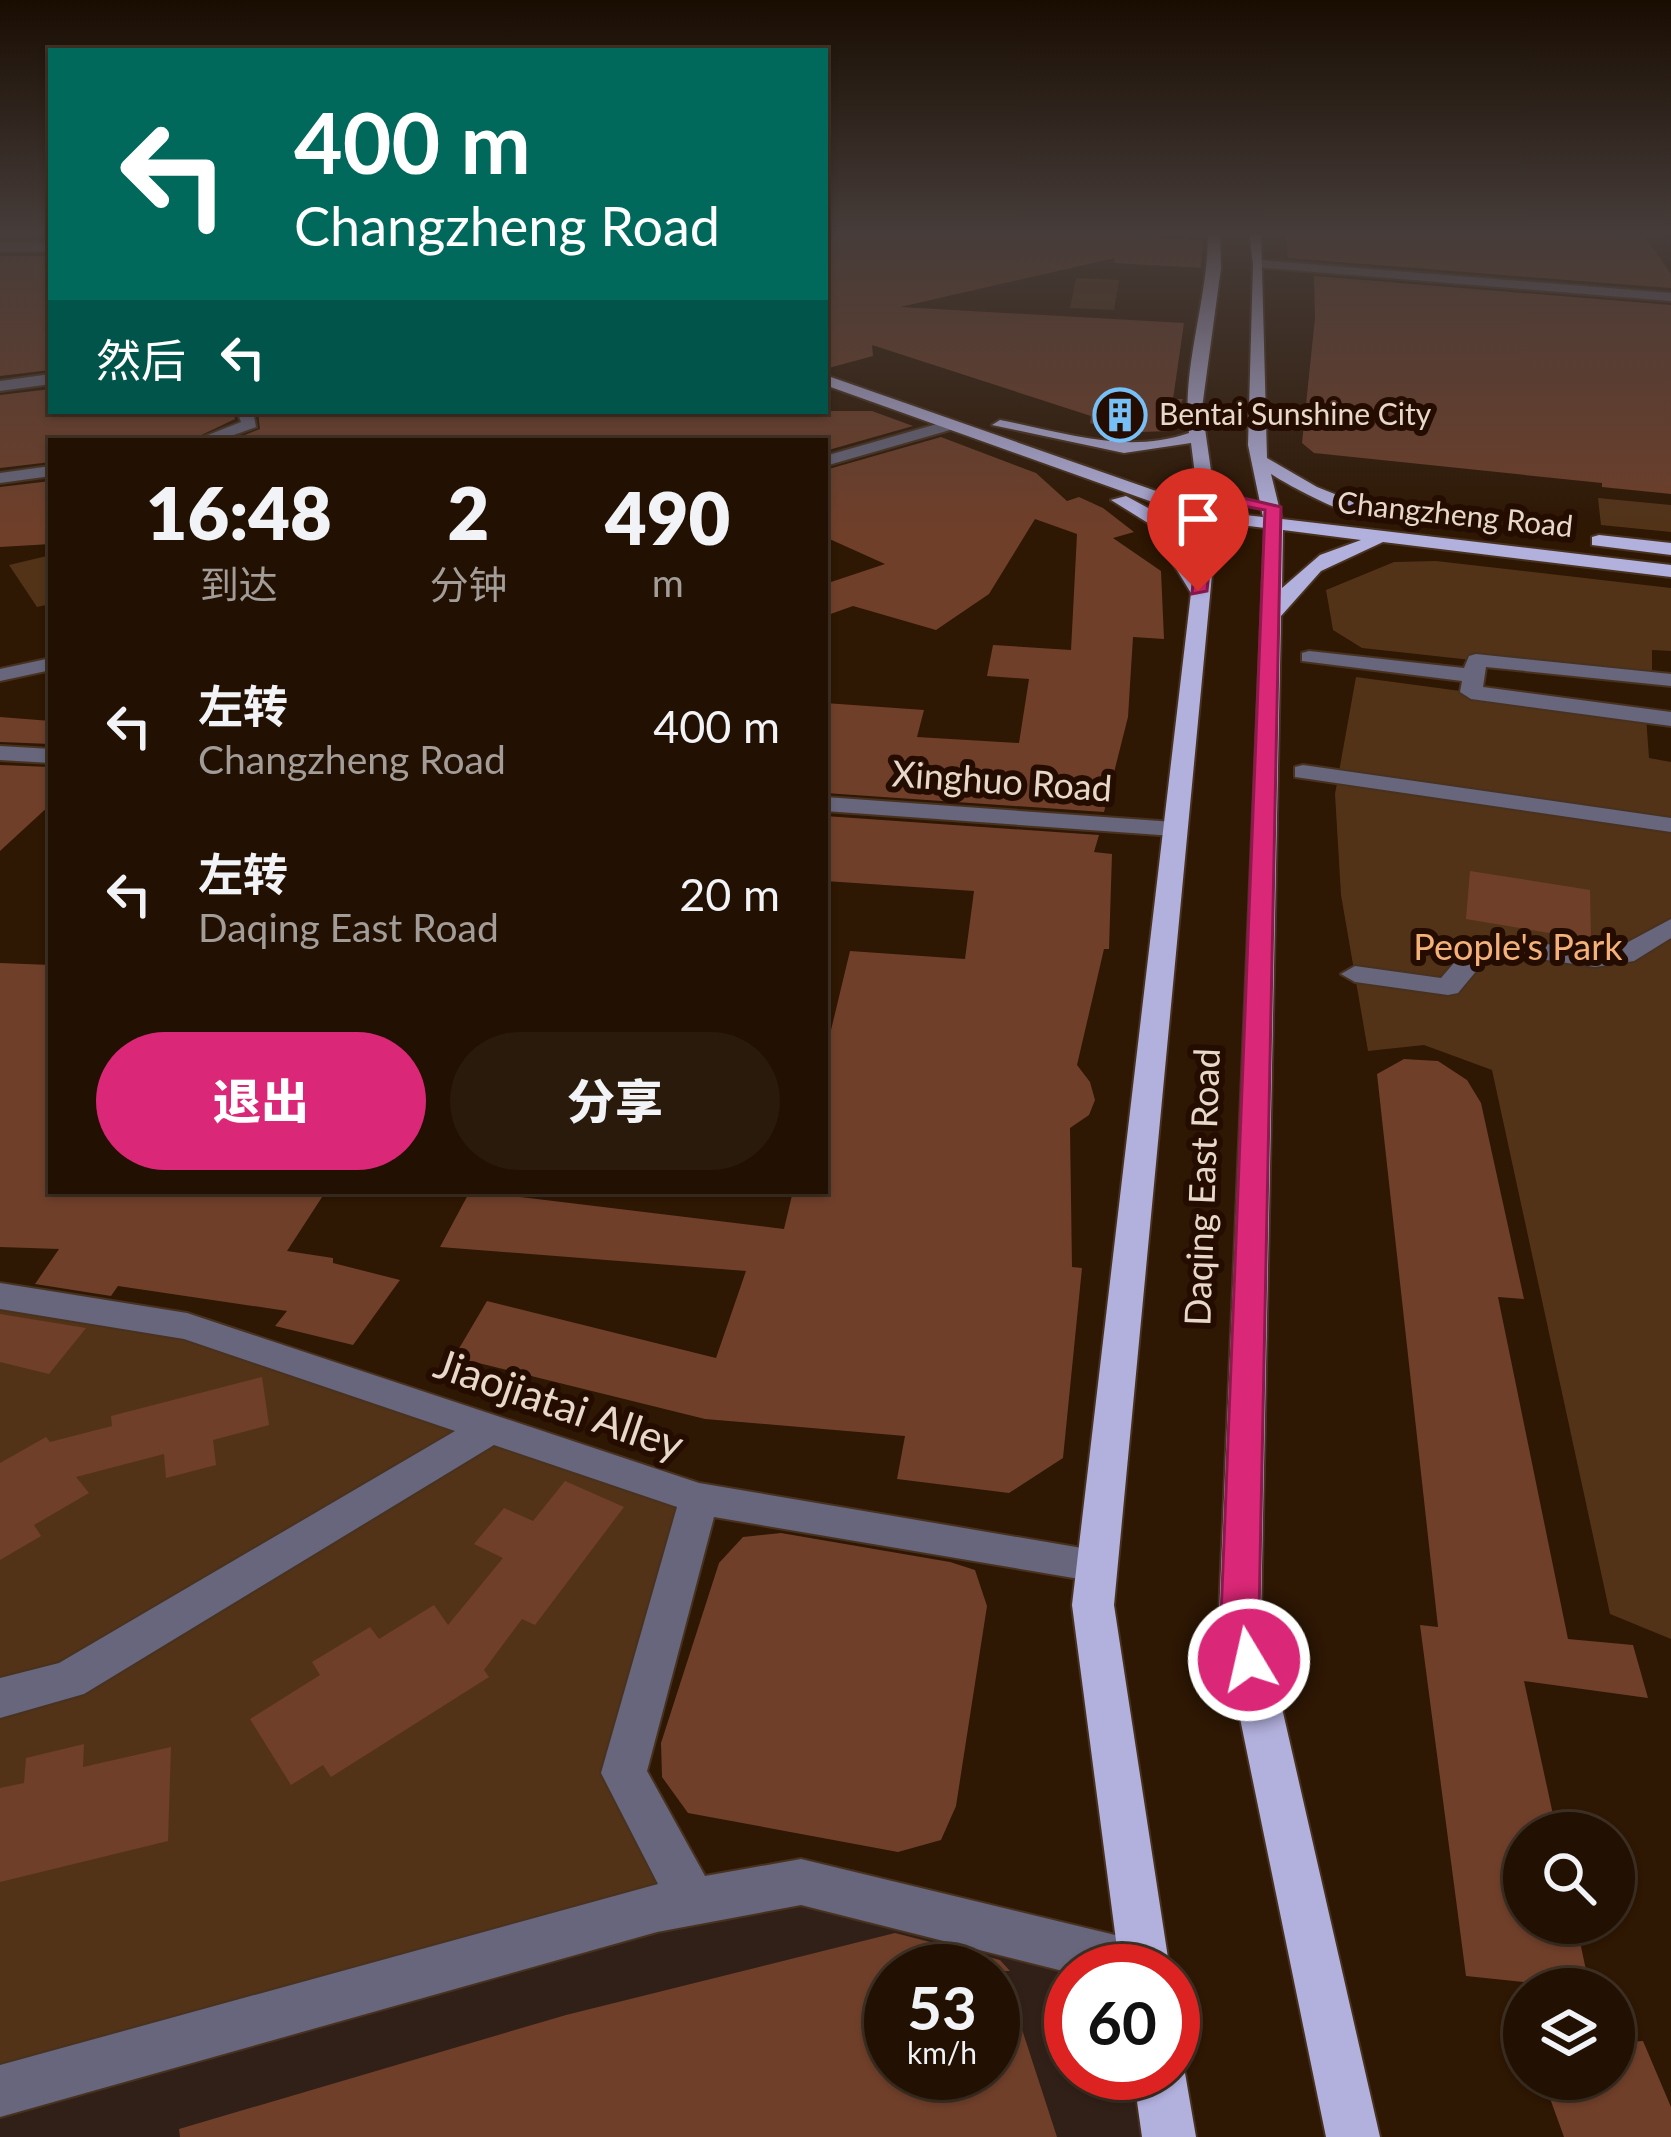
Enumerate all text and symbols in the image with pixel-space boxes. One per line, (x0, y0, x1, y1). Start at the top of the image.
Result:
text: 400 m (294, 91, 531, 192)
icon: left (96, 96, 252, 252)
text: Changzheng Road (294, 193, 720, 258)
icon: left (210, 324, 276, 390)
text: 然后 (96, 333, 186, 387)
building icon: Bentai Sunshine City (1092, 387, 1148, 443)
place label: Bentai Sunshine City (1159, 395, 1432, 431)
pin (1147, 468, 1249, 591)
text: 16:48 (146, 469, 332, 555)
text: 2 (448, 469, 489, 555)
text: 490 (605, 474, 730, 560)
street label: Changzheng Road (1336, 483, 1575, 543)
icon: arrive (1165, 486, 1231, 552)
text: m (652, 559, 684, 605)
text: 到达 (200, 561, 278, 607)
text: 分钟 (429, 561, 507, 607)
text: 左转 (198, 679, 288, 733)
icon: left (96, 693, 162, 759)
text: 400 m (653, 699, 780, 753)
text: Changzheng Road (198, 736, 506, 782)
street label: Xinghuo Road (891, 750, 1114, 810)
text: 左转 (198, 847, 288, 901)
icon: left (96, 861, 162, 927)
text: 20 m (679, 867, 780, 921)
text: Daqing East Road (198, 904, 499, 950)
park label: People's Park (1413, 924, 1623, 968)
button: 退出 (96, 1032, 426, 1170)
button: 分享 (450, 1032, 780, 1170)
street label: Daqing East Road (1174, 1047, 1228, 1326)
street label: Jiaojiatai Alley (428, 1337, 691, 1469)
position arrow (1186, 1597, 1312, 1723)
map controls (1503, 1812, 1635, 2100)
button: search (1503, 1812, 1635, 1944)
speed limit sign: 60 (1044, 1944, 1200, 2100)
button: layers (1503, 1968, 1635, 2100)
text: 53 (907, 1971, 977, 2043)
text: km/h (907, 2034, 977, 2070)

